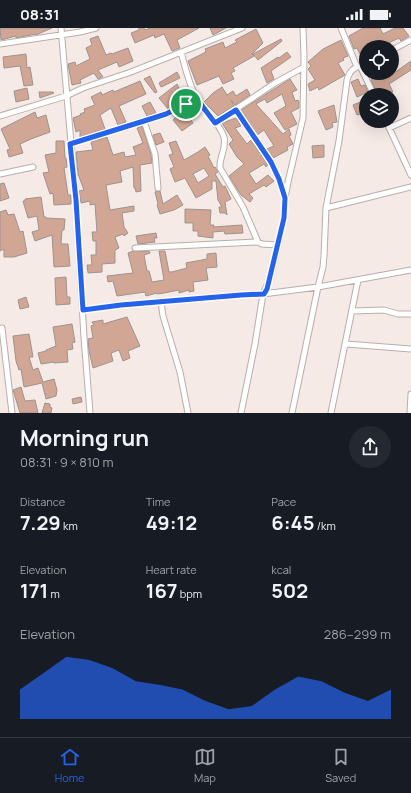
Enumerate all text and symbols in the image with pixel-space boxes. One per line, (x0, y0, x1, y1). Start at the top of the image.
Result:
text: 08:31 (20, 4, 60, 25)
map controls (359, 40, 399, 128)
button: locate (359, 40, 399, 80)
pin (169, 87, 203, 121)
button: layers (359, 88, 399, 128)
icon: arrive (175, 93, 197, 115)
text: Morning run (20, 423, 149, 453)
button: share (349, 426, 391, 468)
text: 08:31 · 9 × 810 m (20, 453, 114, 471)
text: Distance (20, 494, 65, 509)
text: Time (146, 494, 171, 509)
text: Pace (271, 494, 296, 509)
text: 7.29 (20, 509, 61, 536)
text: 49:12 (146, 509, 197, 536)
text: 6:45 (271, 509, 315, 536)
text: km (61, 518, 78, 533)
text: /km (315, 518, 336, 533)
text: Elevation (20, 562, 66, 577)
text: Heart rate (146, 562, 197, 577)
text: kcal (271, 562, 291, 577)
text: 171 (20, 577, 48, 604)
text: 167 (146, 577, 178, 604)
text: 502 (271, 577, 308, 604)
text: m (48, 586, 60, 601)
text: bpm (178, 586, 202, 601)
text: Elevation (20, 625, 75, 643)
text: 286–299 m (324, 625, 391, 643)
tab: Home (55, 746, 84, 785)
tab: Map (194, 746, 216, 785)
tab: Saved (325, 746, 356, 785)

